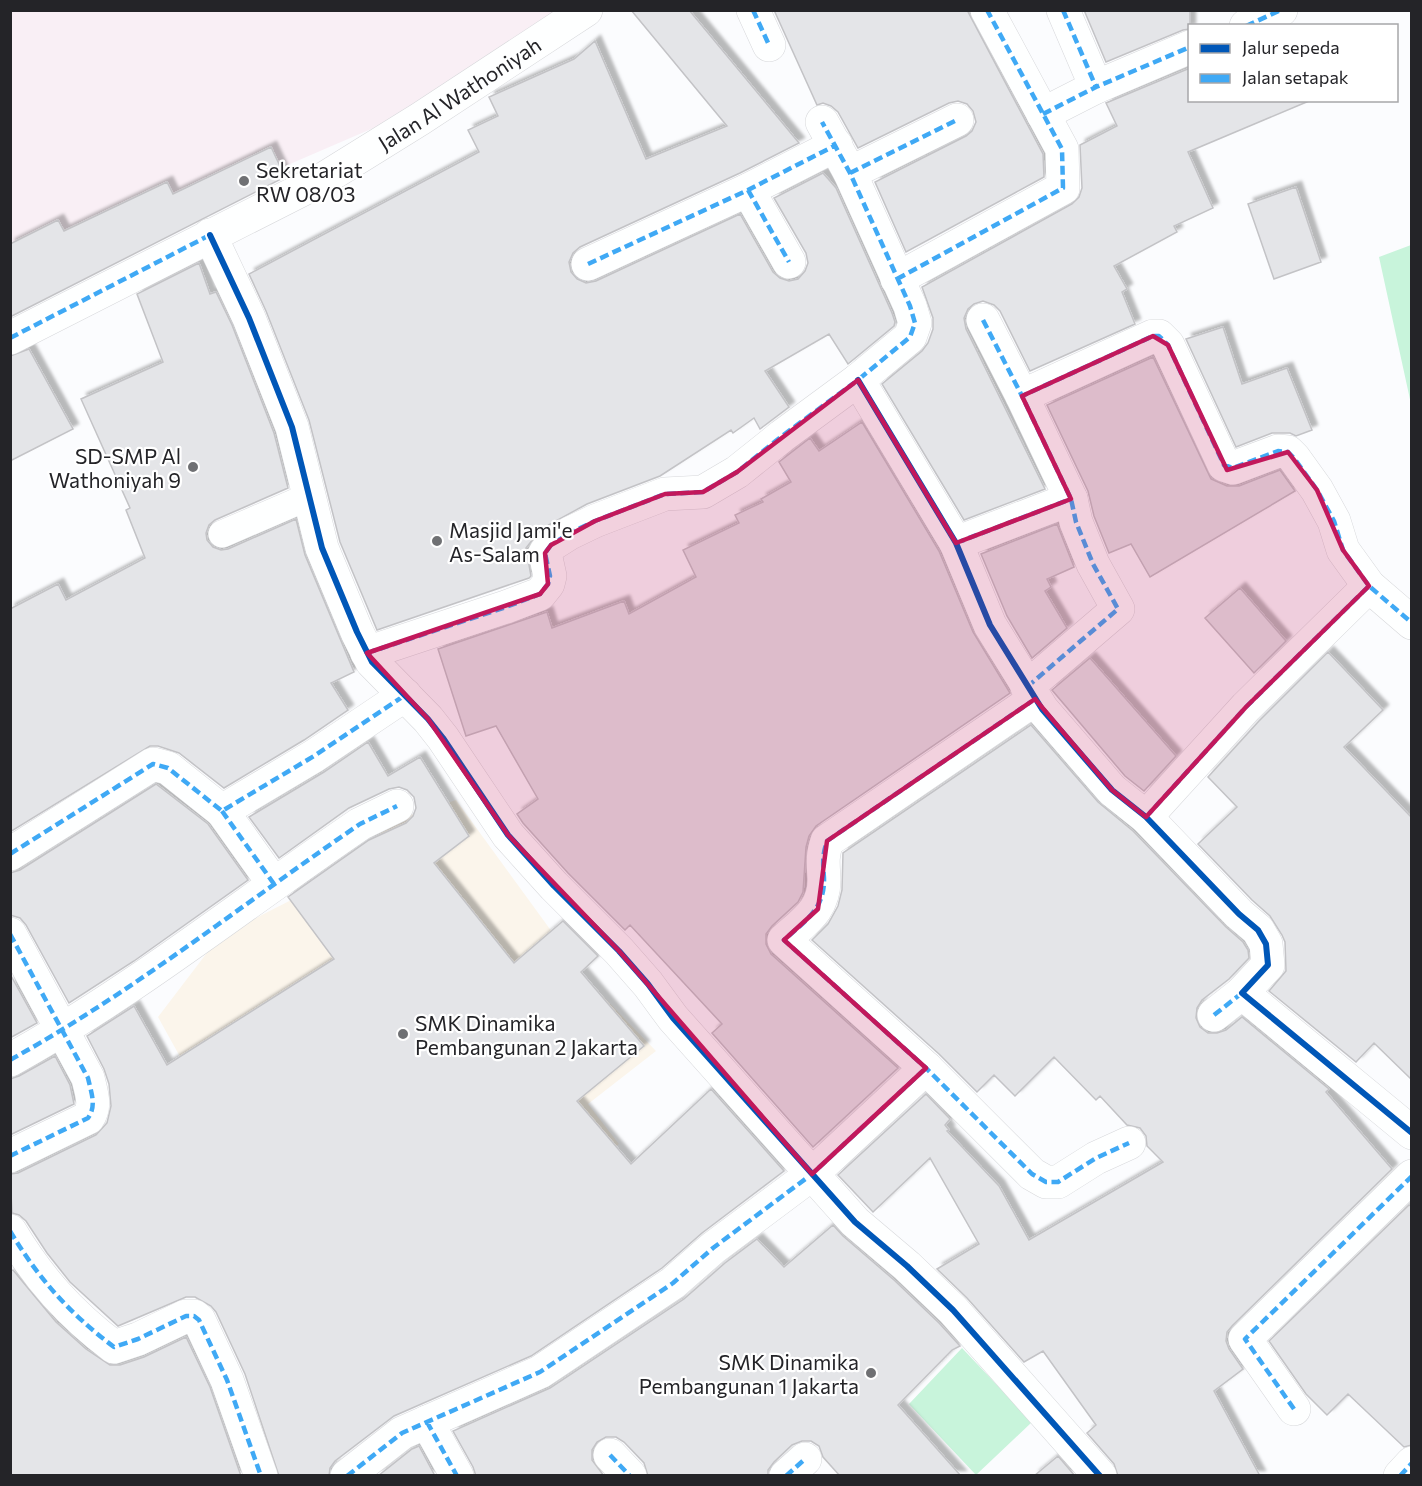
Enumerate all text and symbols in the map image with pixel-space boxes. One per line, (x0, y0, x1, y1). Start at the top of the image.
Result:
legend (1188, 24, 1398, 102)
street label: Jalan Al Wathoniyah (373, 31, 545, 155)
text: Jalur sepeda (1242, 36, 1340, 58)
text: Jalan setapak (1242, 66, 1349, 88)
place label: Sekretariat RW 08/03 (256, 157, 363, 206)
marker: Sekretariat RW 08/03 (237, 174, 251, 188)
place label: SD-SMP Al Wathoniyah 9 (49, 443, 181, 492)
marker: SD-SMP Al Wathoniyah 9 (186, 460, 200, 474)
place label: Masjid Jami'e As-Salam (449, 517, 572, 566)
marker: Masjid Jami'e As-Salam (430, 534, 444, 548)
place label: SMK Dinamika Pembangunan 2 Jakarta (415, 1010, 638, 1059)
marker: SMK Dinamika Pembangunan 2 Jakarta (396, 1027, 410, 1041)
place label: SMK Dinamika Pembangunan 1 Jakarta (639, 1349, 859, 1398)
marker: SMK Dinamika Pembangunan 1 Jakarta (864, 1366, 878, 1380)

